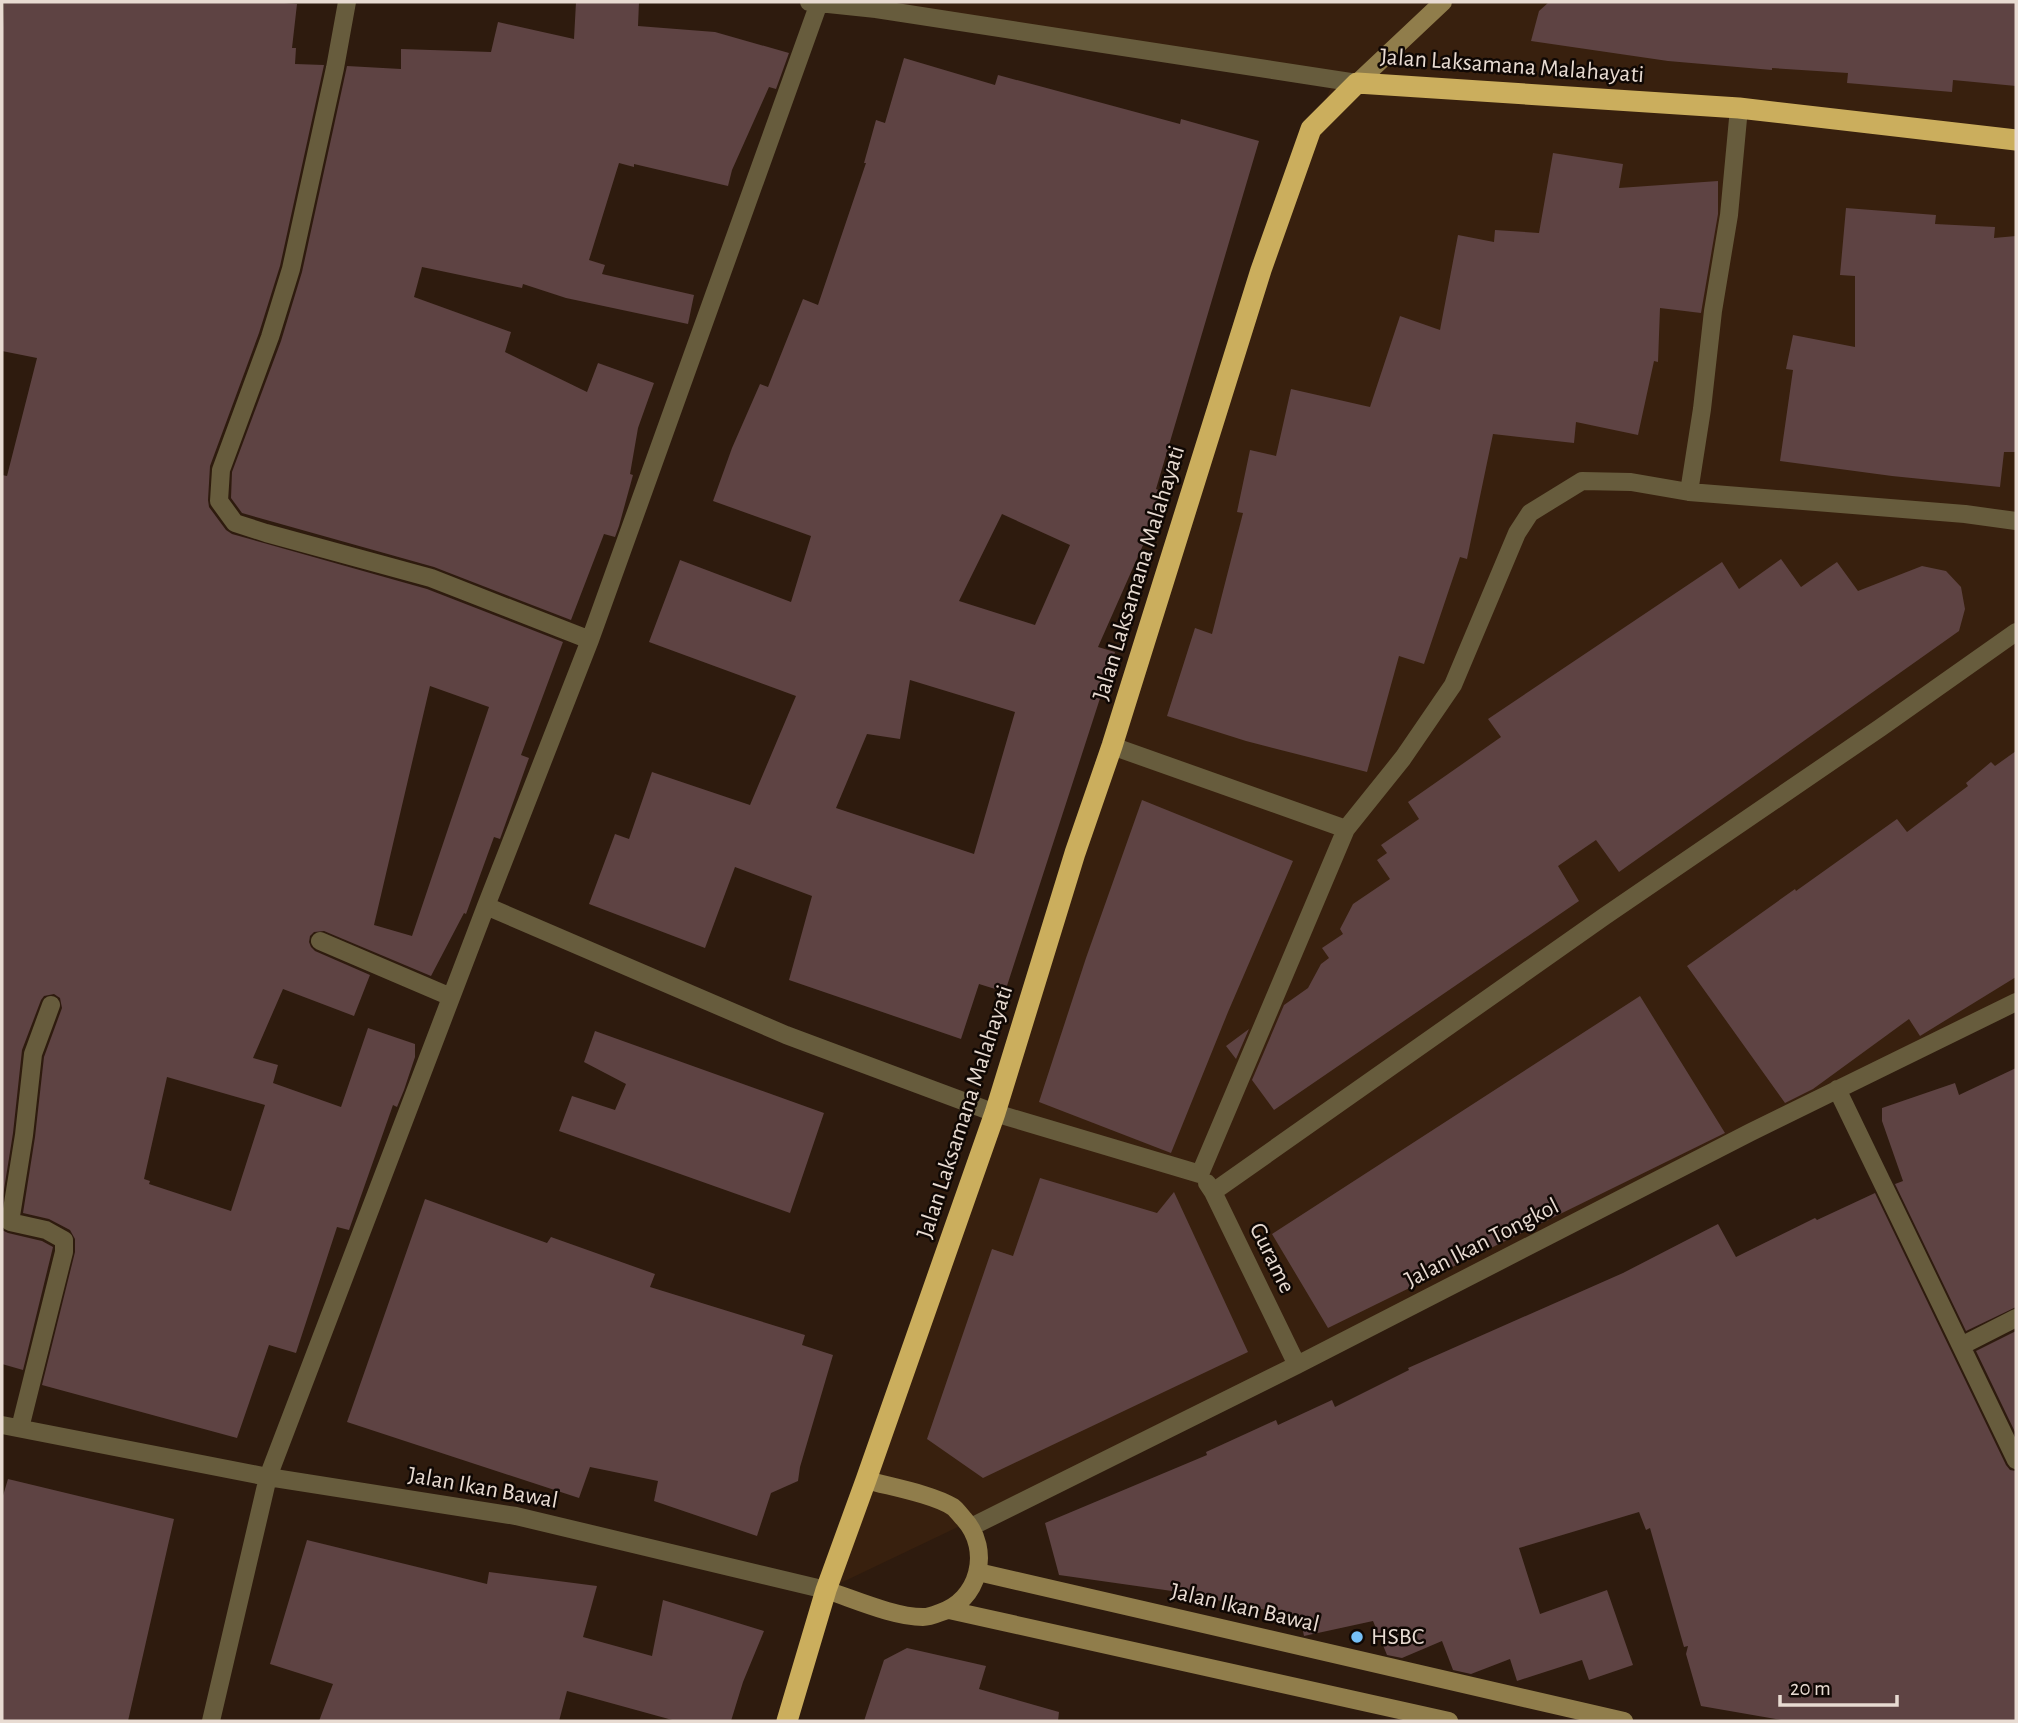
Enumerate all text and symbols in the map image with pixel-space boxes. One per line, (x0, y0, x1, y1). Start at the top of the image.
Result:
street label: Jalan Laksamana Malahayati (1379, 45, 1645, 87)
street label: Jalan Laksamana Malahayati (1089, 443, 1189, 703)
street label: Jalan Laksamana Malahayati (913, 982, 1017, 1242)
street label: Jalan Ikan Tongkol (1401, 1194, 1563, 1292)
street label: Gurame (1245, 1219, 1299, 1297)
street label: Jalan Ikan Bawal (406, 1463, 560, 1513)
street label: Jalan Ikan Bawal (1168, 1579, 1322, 1637)
place label: HSBC (1371, 1625, 1424, 1649)
marker: HSBC (1349, 1629, 1365, 1645)
scale bar (1780, 1664, 1897, 1708)
text: 20 m (1790, 1678, 1831, 1699)

